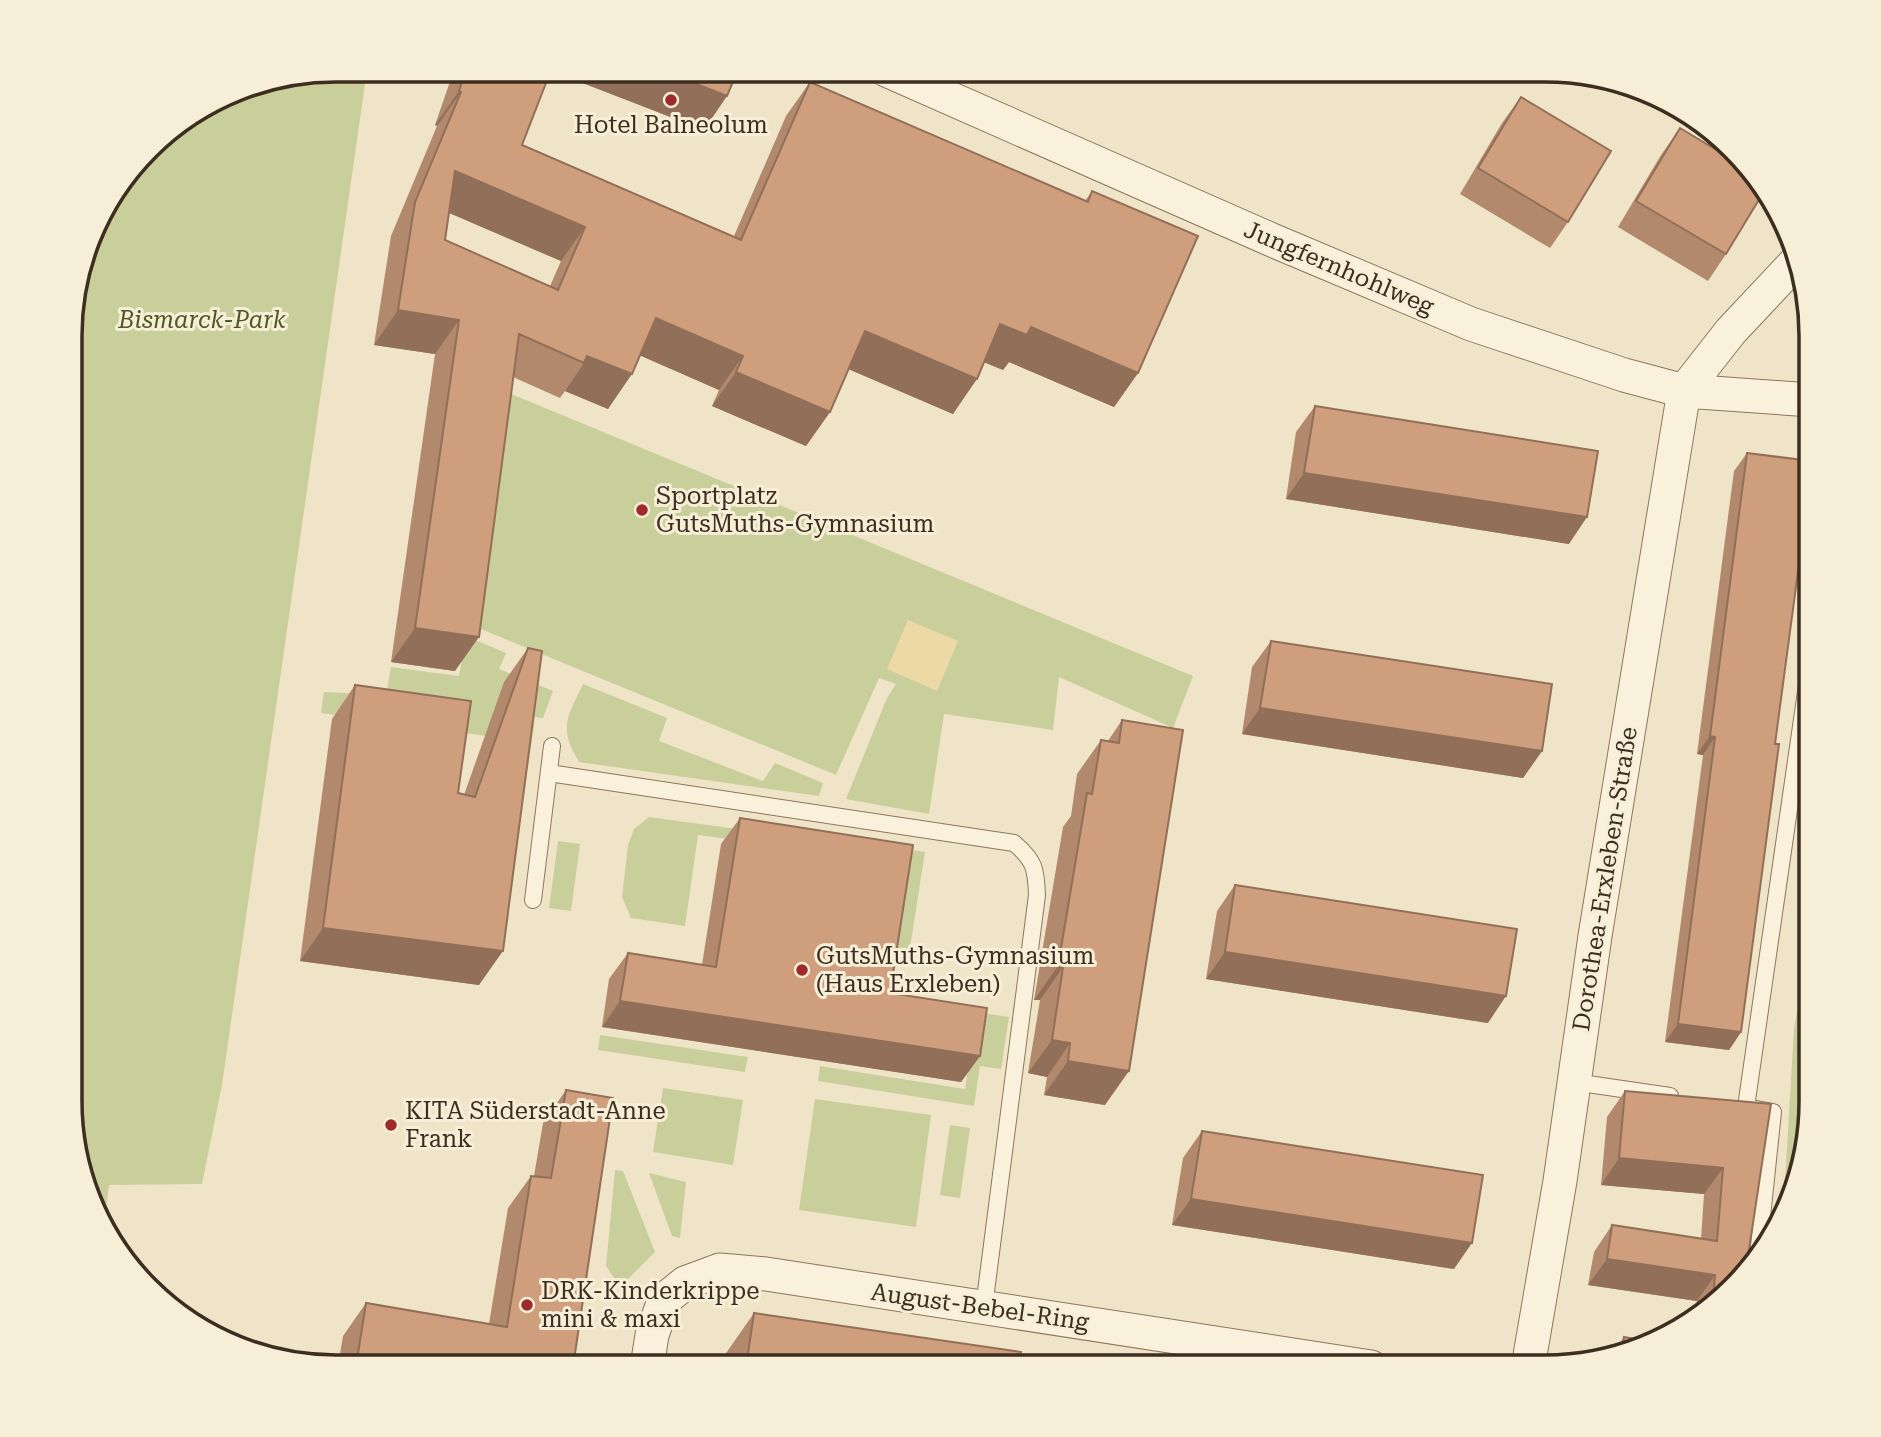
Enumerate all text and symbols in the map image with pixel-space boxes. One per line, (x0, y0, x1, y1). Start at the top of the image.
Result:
marker: Hotel Balneolum (663, 92, 679, 108)
place label: Hotel Balneolum (574, 111, 768, 139)
street label: Jungfernhohlweg (1240, 215, 1438, 321)
park label: Bismarck-Park (117, 306, 286, 334)
place label: Sportplatz GutsMuths-Gymnasium (656, 482, 934, 538)
marker: Sportplatz GutsMuths-Gymnasium (634, 502, 650, 518)
street label: Dorothea-Erxleben-Straße (1567, 725, 1643, 1033)
place label: GutsMuths-Gymnasium (Haus Erxleben) (816, 942, 1094, 998)
marker: GutsMuths-Gymnasium (Haus Erxleben) (794, 962, 810, 978)
place label: KITA Süderstadt-Anne Frank (405, 1097, 666, 1153)
marker: KITA Süderstadt-Anne Frank (383, 1117, 399, 1133)
place label: DRK-Kinderkrippe mini & maxi (541, 1277, 759, 1333)
street label: August-Bebel-Ring (869, 1278, 1091, 1336)
marker: DRK-Kinderkrippe mini & maxi (519, 1297, 535, 1313)

